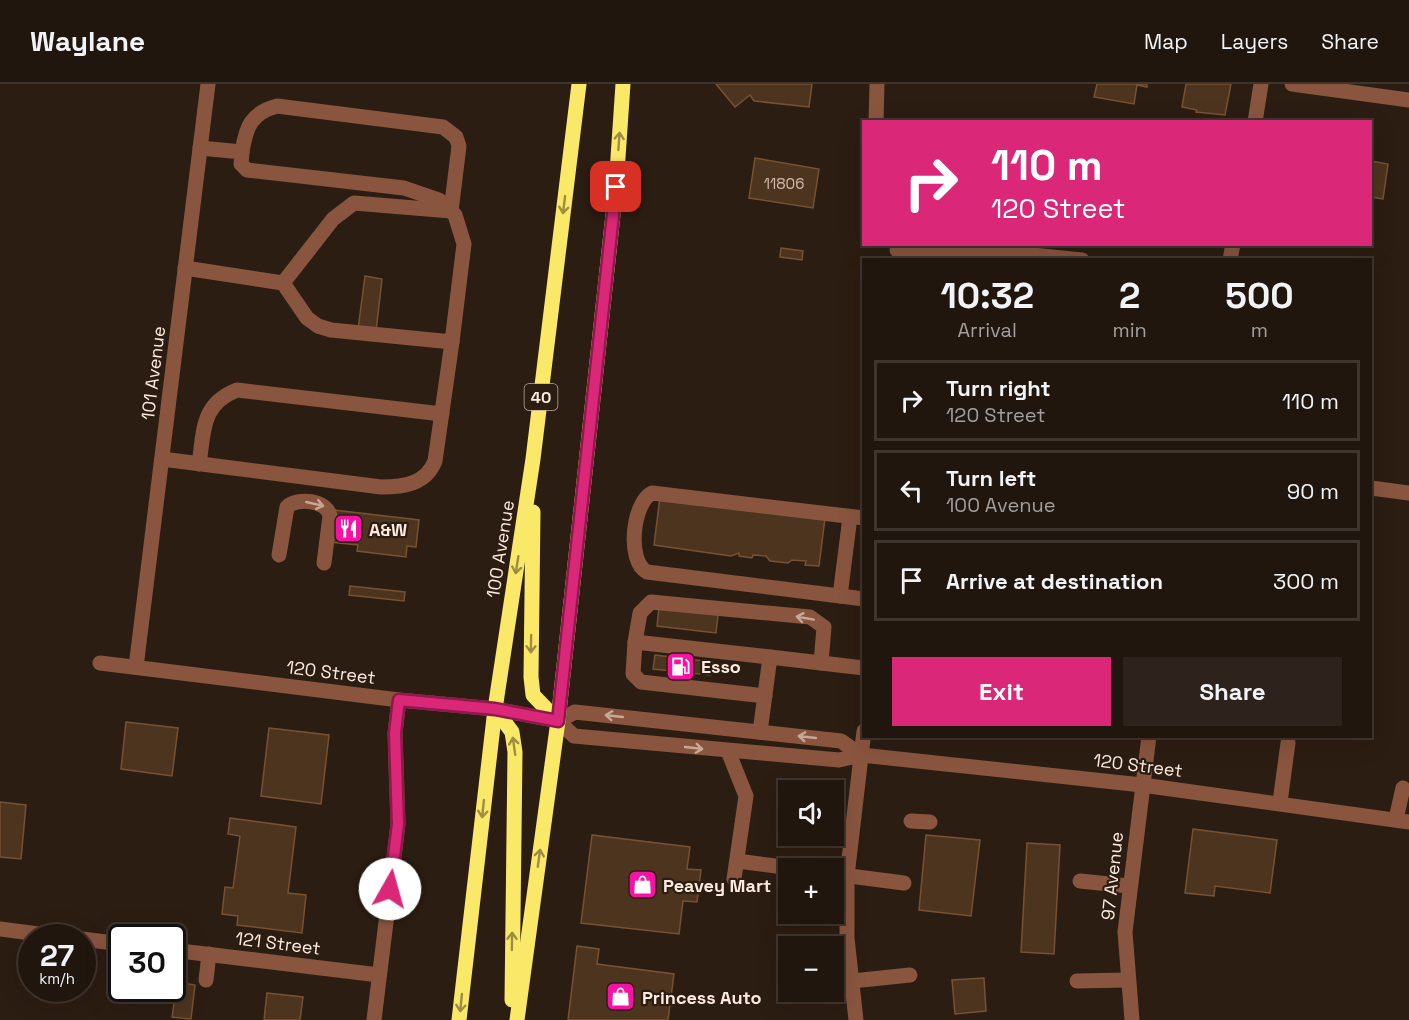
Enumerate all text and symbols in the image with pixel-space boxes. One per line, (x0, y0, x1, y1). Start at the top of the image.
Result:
text: Waylane (30, 23, 145, 59)
text: Map (1144, 28, 1188, 55)
text: Layers (1221, 28, 1288, 55)
text: Share (1321, 28, 1379, 55)
one-way arrow (614, 131, 625, 151)
text: 110 m (991, 139, 1103, 192)
icon: right (892, 144, 970, 222)
pin (590, 161, 641, 212)
icon: arrive (599, 170, 632, 203)
house number: 11806 (764, 174, 804, 193)
text: 120 Street (991, 191, 1125, 226)
one-way arrow (559, 194, 570, 214)
text: 10:32 (940, 273, 1034, 319)
text: 2 (1119, 273, 1140, 319)
text: 500 (1225, 273, 1294, 319)
text: Arrival (958, 317, 1017, 343)
text: min (1112, 317, 1147, 343)
text: m (1251, 317, 1268, 343)
street label: 101 Avenue (136, 325, 170, 421)
text: Turn right (946, 374, 1051, 402)
road number: 40 (524, 384, 558, 410)
icon: right (895, 384, 928, 417)
text: 110 m (1282, 387, 1339, 415)
text: 120 Street (946, 402, 1046, 428)
text: Turn left (946, 464, 1036, 492)
icon: left (895, 474, 928, 507)
text: 90 m (1287, 477, 1339, 505)
text: 100 Avenue (946, 492, 1056, 518)
one-way arrow (305, 499, 324, 510)
street label: 100 Avenue (481, 499, 519, 599)
restaurant icon: A&W (332, 513, 364, 545)
place label: A&W (369, 518, 407, 541)
one-way arrow (511, 554, 522, 574)
icon: arrive (895, 564, 928, 597)
text: Arrive at destination (946, 567, 1163, 595)
text: 300 m (1273, 567, 1339, 595)
one-way arrow (796, 612, 816, 623)
one-way arrow (526, 633, 537, 653)
fuel station icon: Esso (664, 650, 696, 682)
street label: 120 Street (285, 655, 377, 689)
place label: Esso (701, 655, 741, 678)
button: Exit (892, 657, 1111, 726)
button: Share (1123, 657, 1342, 726)
one-way arrow (604, 710, 624, 721)
one-way arrow (798, 731, 818, 742)
one-way arrow (508, 736, 519, 756)
one-way arrow (684, 743, 704, 754)
street label: 120 Street (1092, 748, 1184, 782)
map controls (778, 780, 844, 1002)
button: sound (778, 780, 844, 846)
one-way arrow (477, 798, 488, 818)
street label: 97 Avenue (1096, 831, 1128, 921)
one-way arrow (534, 849, 545, 868)
position arrow (358, 857, 422, 921)
button: + (778, 858, 844, 924)
shop icon: Peavey Mart (626, 869, 658, 901)
place label: Peavey Mart (663, 874, 771, 897)
speed limit sign: 30 (108, 924, 186, 1002)
street label: 121 Street (234, 926, 322, 960)
one-way arrow (507, 931, 518, 951)
text: 27 (40, 936, 74, 975)
button: − (778, 936, 844, 1002)
text: km/h (39, 969, 75, 988)
shop icon: Princess Auto (605, 981, 637, 1013)
place label: Princess Auto (642, 986, 761, 1009)
one-way arrow (456, 992, 467, 1012)

